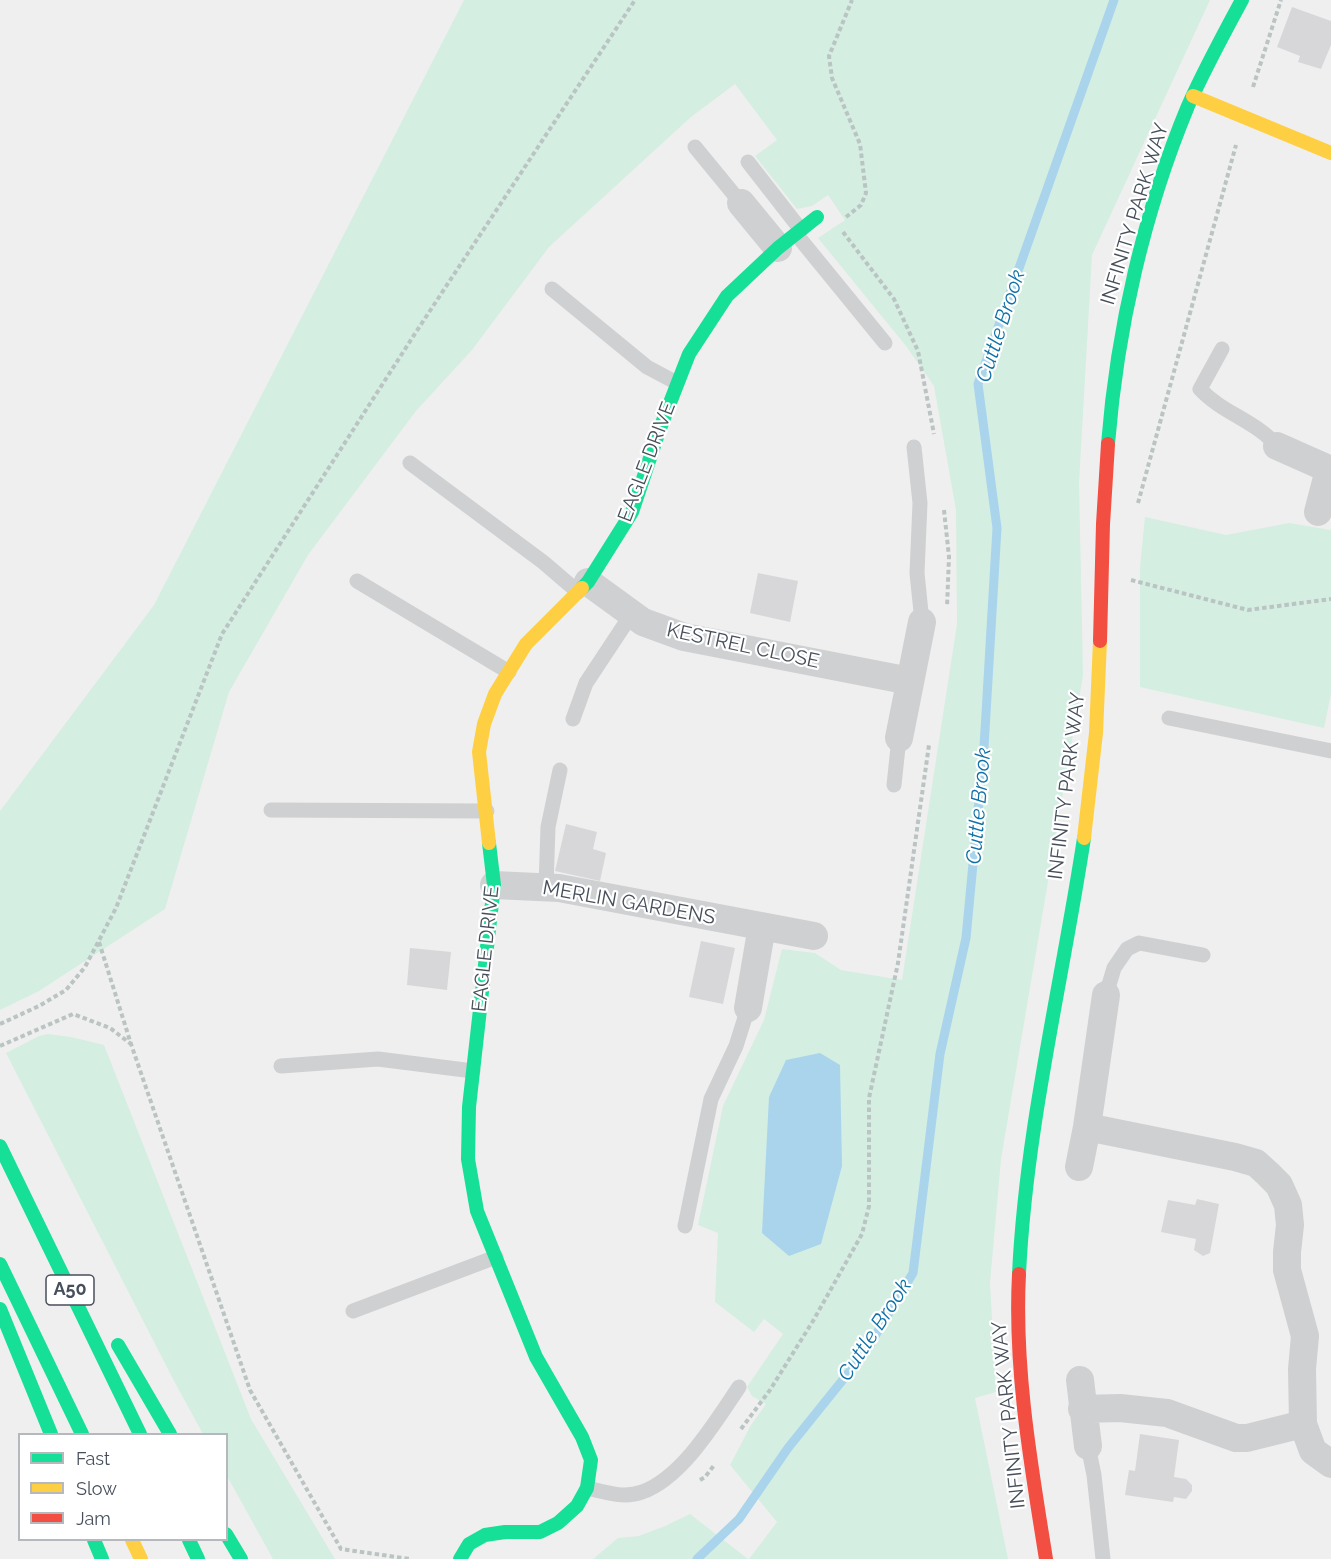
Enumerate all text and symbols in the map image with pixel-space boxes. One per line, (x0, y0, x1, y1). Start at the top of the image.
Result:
street label: INFINITY PARK WAY (1096, 120, 1174, 308)
water label: Cuttle Brook (971, 267, 1031, 385)
street label: EAGLE DRIVE (613, 399, 681, 525)
street label: KESTREL CLOSE (664, 618, 822, 674)
street label: INFINITY PARK WAY (1044, 691, 1090, 881)
water label: Cuttle Brook (961, 747, 997, 865)
street label: MERLIN GARDENS (541, 876, 717, 930)
street label: EAGLE DRIVE (467, 885, 505, 1013)
water label: Cuttle Brook (833, 1274, 917, 1386)
road number: A50 (46, 1275, 94, 1305)
street label: INFINITY PARK WAY (987, 1320, 1031, 1510)
legend (18, 1433, 228, 1541)
text: Fast (76, 1448, 110, 1469)
text: Slow (76, 1478, 117, 1499)
text: Jam (76, 1508, 111, 1529)

